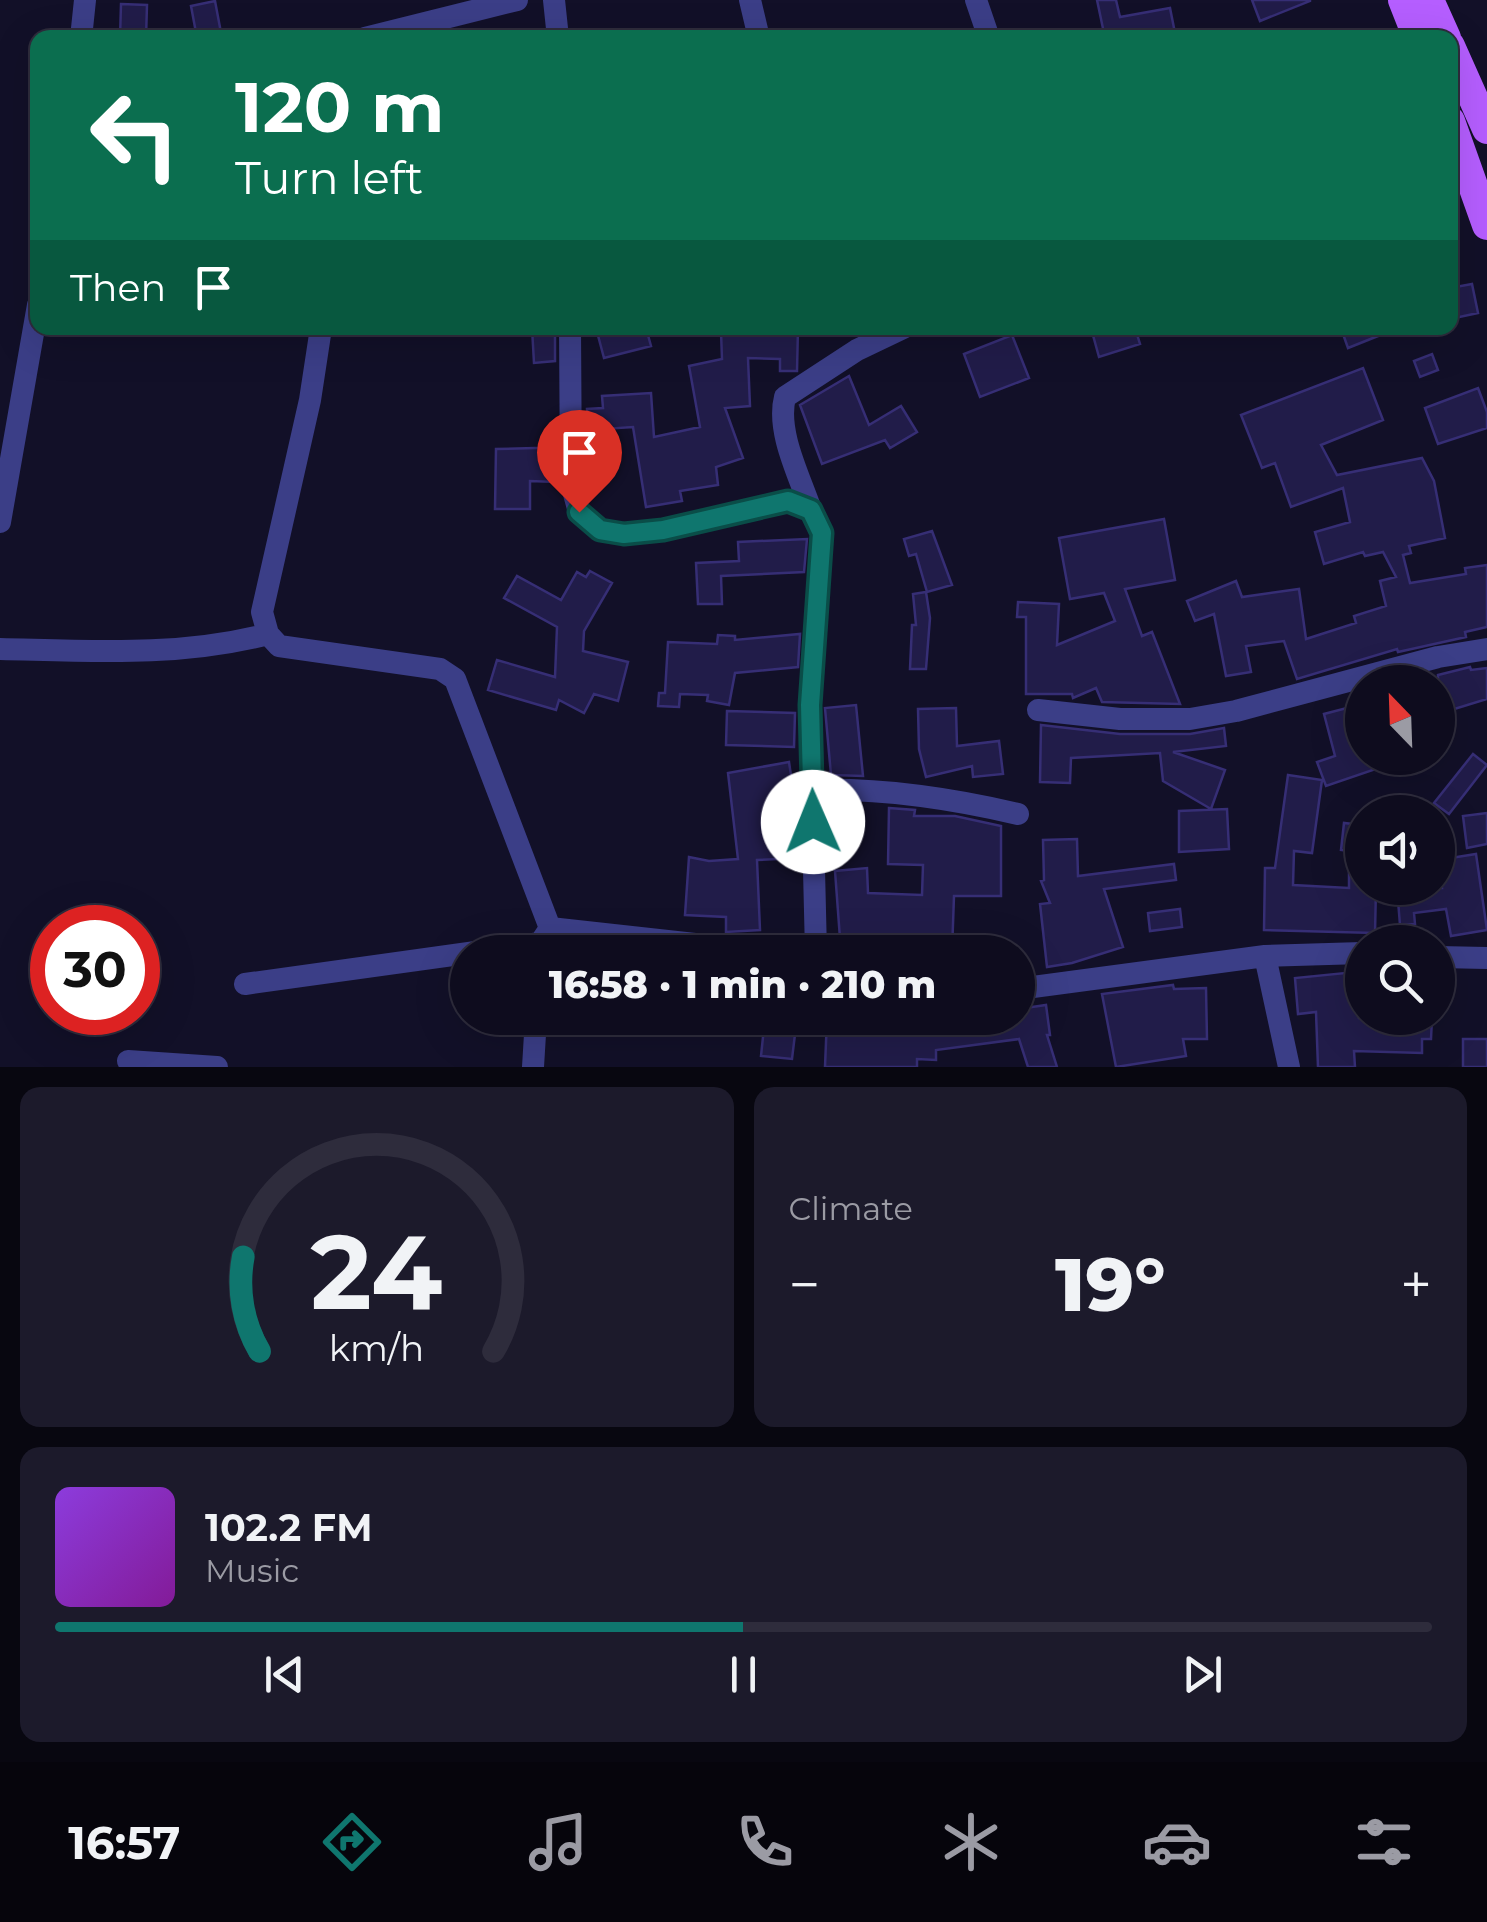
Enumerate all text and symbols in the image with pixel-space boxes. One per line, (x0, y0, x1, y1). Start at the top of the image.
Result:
text: 120 m (235, 64, 445, 150)
icon: left (70, 70, 200, 200)
text: Turn left (235, 150, 423, 205)
icon: arrive (186, 260, 241, 315)
text: Then (70, 264, 166, 311)
pin (537, 410, 622, 513)
icon: arrive (552, 425, 607, 480)
north arrow (1345, 665, 1455, 775)
map controls (1345, 665, 1455, 1035)
position arrow (761, 770, 865, 874)
button: sound (1345, 795, 1455, 905)
speed limit sign: 30 (30, 905, 160, 1035)
button: search (1345, 925, 1455, 1035)
text: 16:58 · 1 min · 210 m (549, 961, 936, 1008)
text: Climate (789, 1189, 913, 1228)
text: 24 (311, 1208, 443, 1335)
text: 19° (1055, 1238, 1165, 1330)
text: − (789, 1251, 820, 1318)
text: + (1400, 1251, 1432, 1318)
text: km/h (329, 1326, 424, 1370)
text: 102.2 FM (205, 1504, 372, 1551)
text: Music (205, 1551, 299, 1590)
icon: previous (257, 1647, 312, 1702)
icon: pause (716, 1647, 771, 1702)
icon: next (1175, 1647, 1230, 1702)
icon: directions (317, 1807, 387, 1877)
icon: music (523, 1807, 593, 1877)
icon: phone (730, 1807, 800, 1877)
icon: climate (936, 1807, 1006, 1877)
icon: car (1142, 1807, 1212, 1877)
icon: filters (1349, 1807, 1419, 1877)
text: 16:57 (68, 1815, 180, 1870)

